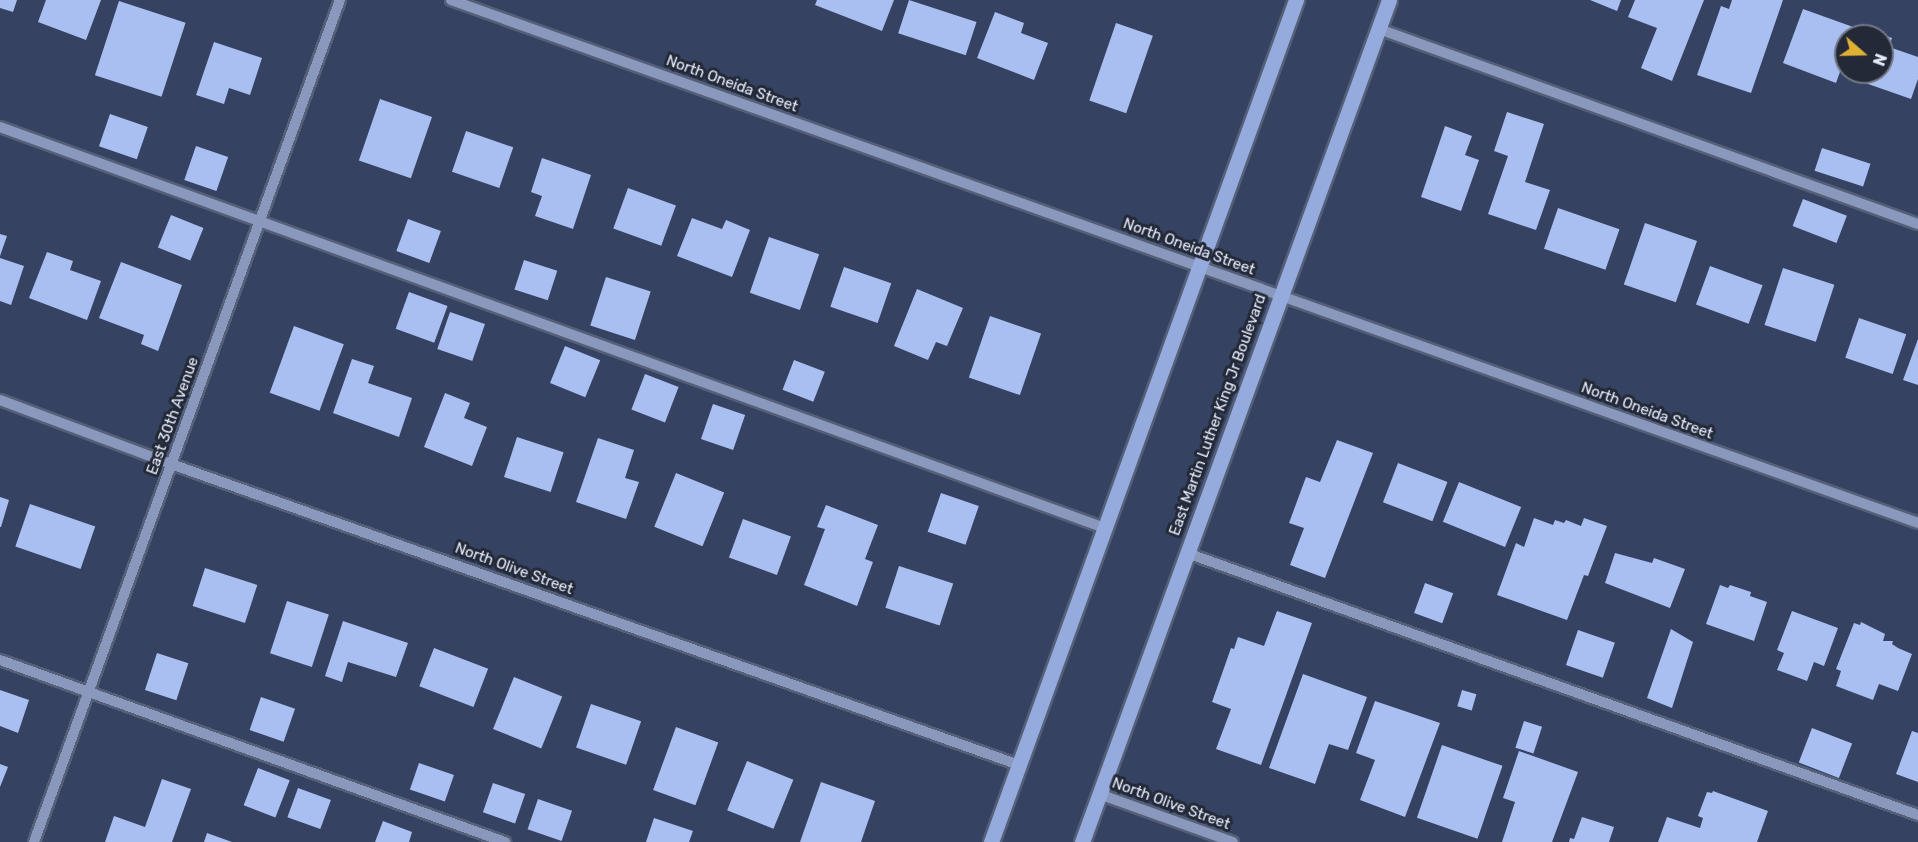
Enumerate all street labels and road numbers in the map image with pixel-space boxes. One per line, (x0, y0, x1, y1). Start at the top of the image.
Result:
street label: North Oneida Street (664, 52, 800, 116)
street label: North Oneida Street (1121, 215, 1257, 279)
street label: East Martin Luther King Jr Boulevard (1166, 292, 1270, 538)
street label: East 30th Avenue (143, 355, 203, 477)
street label: North Oneida Street (1579, 379, 1715, 443)
street label: North Olive Street (453, 539, 575, 599)
street label: North Olive Street (1110, 774, 1232, 834)

